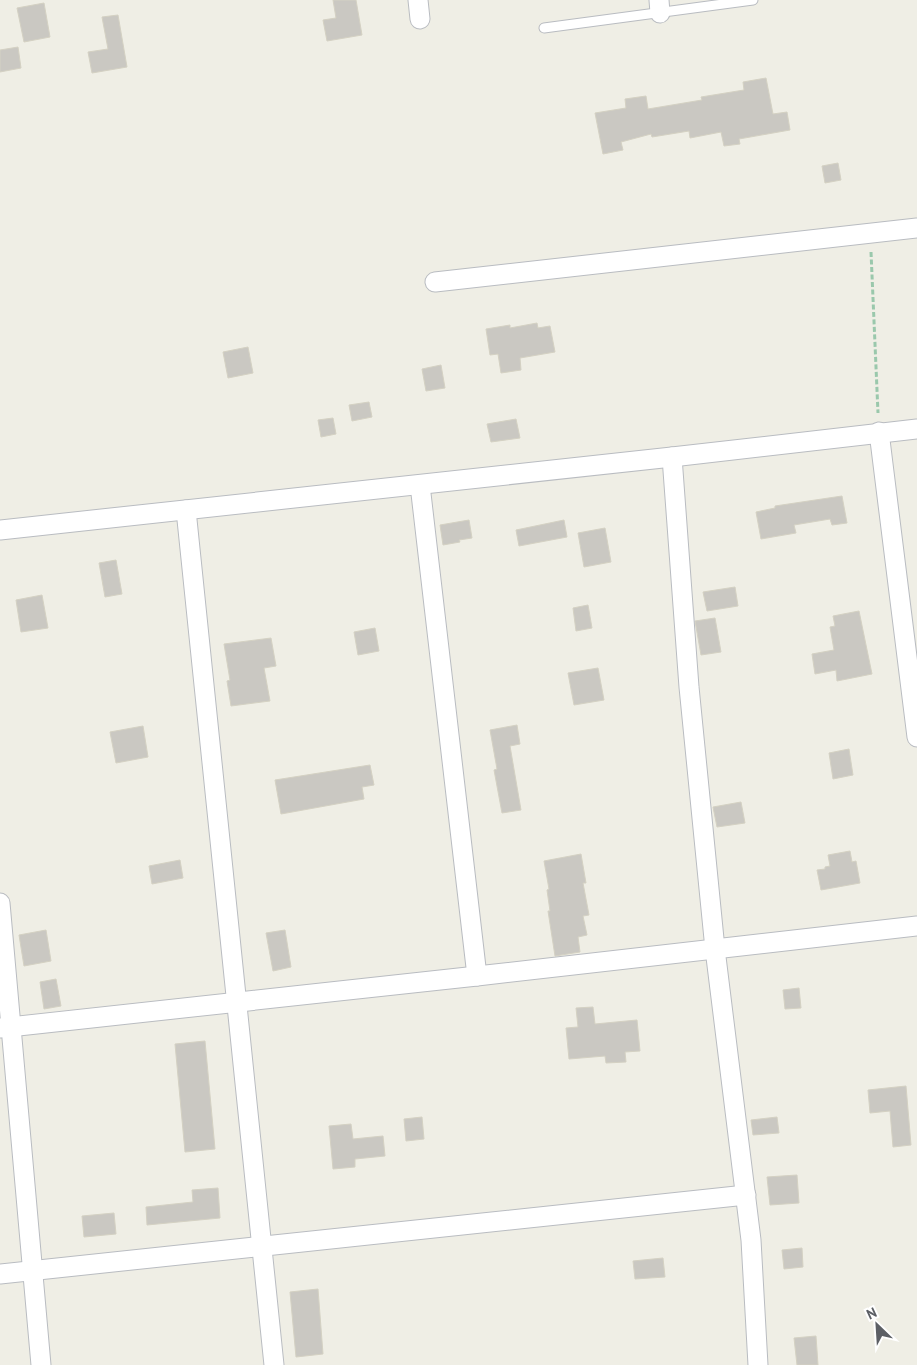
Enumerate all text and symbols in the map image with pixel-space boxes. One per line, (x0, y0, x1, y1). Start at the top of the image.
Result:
north arrow (852, 1300, 902, 1350)
text: N (864, 1303, 879, 1323)

